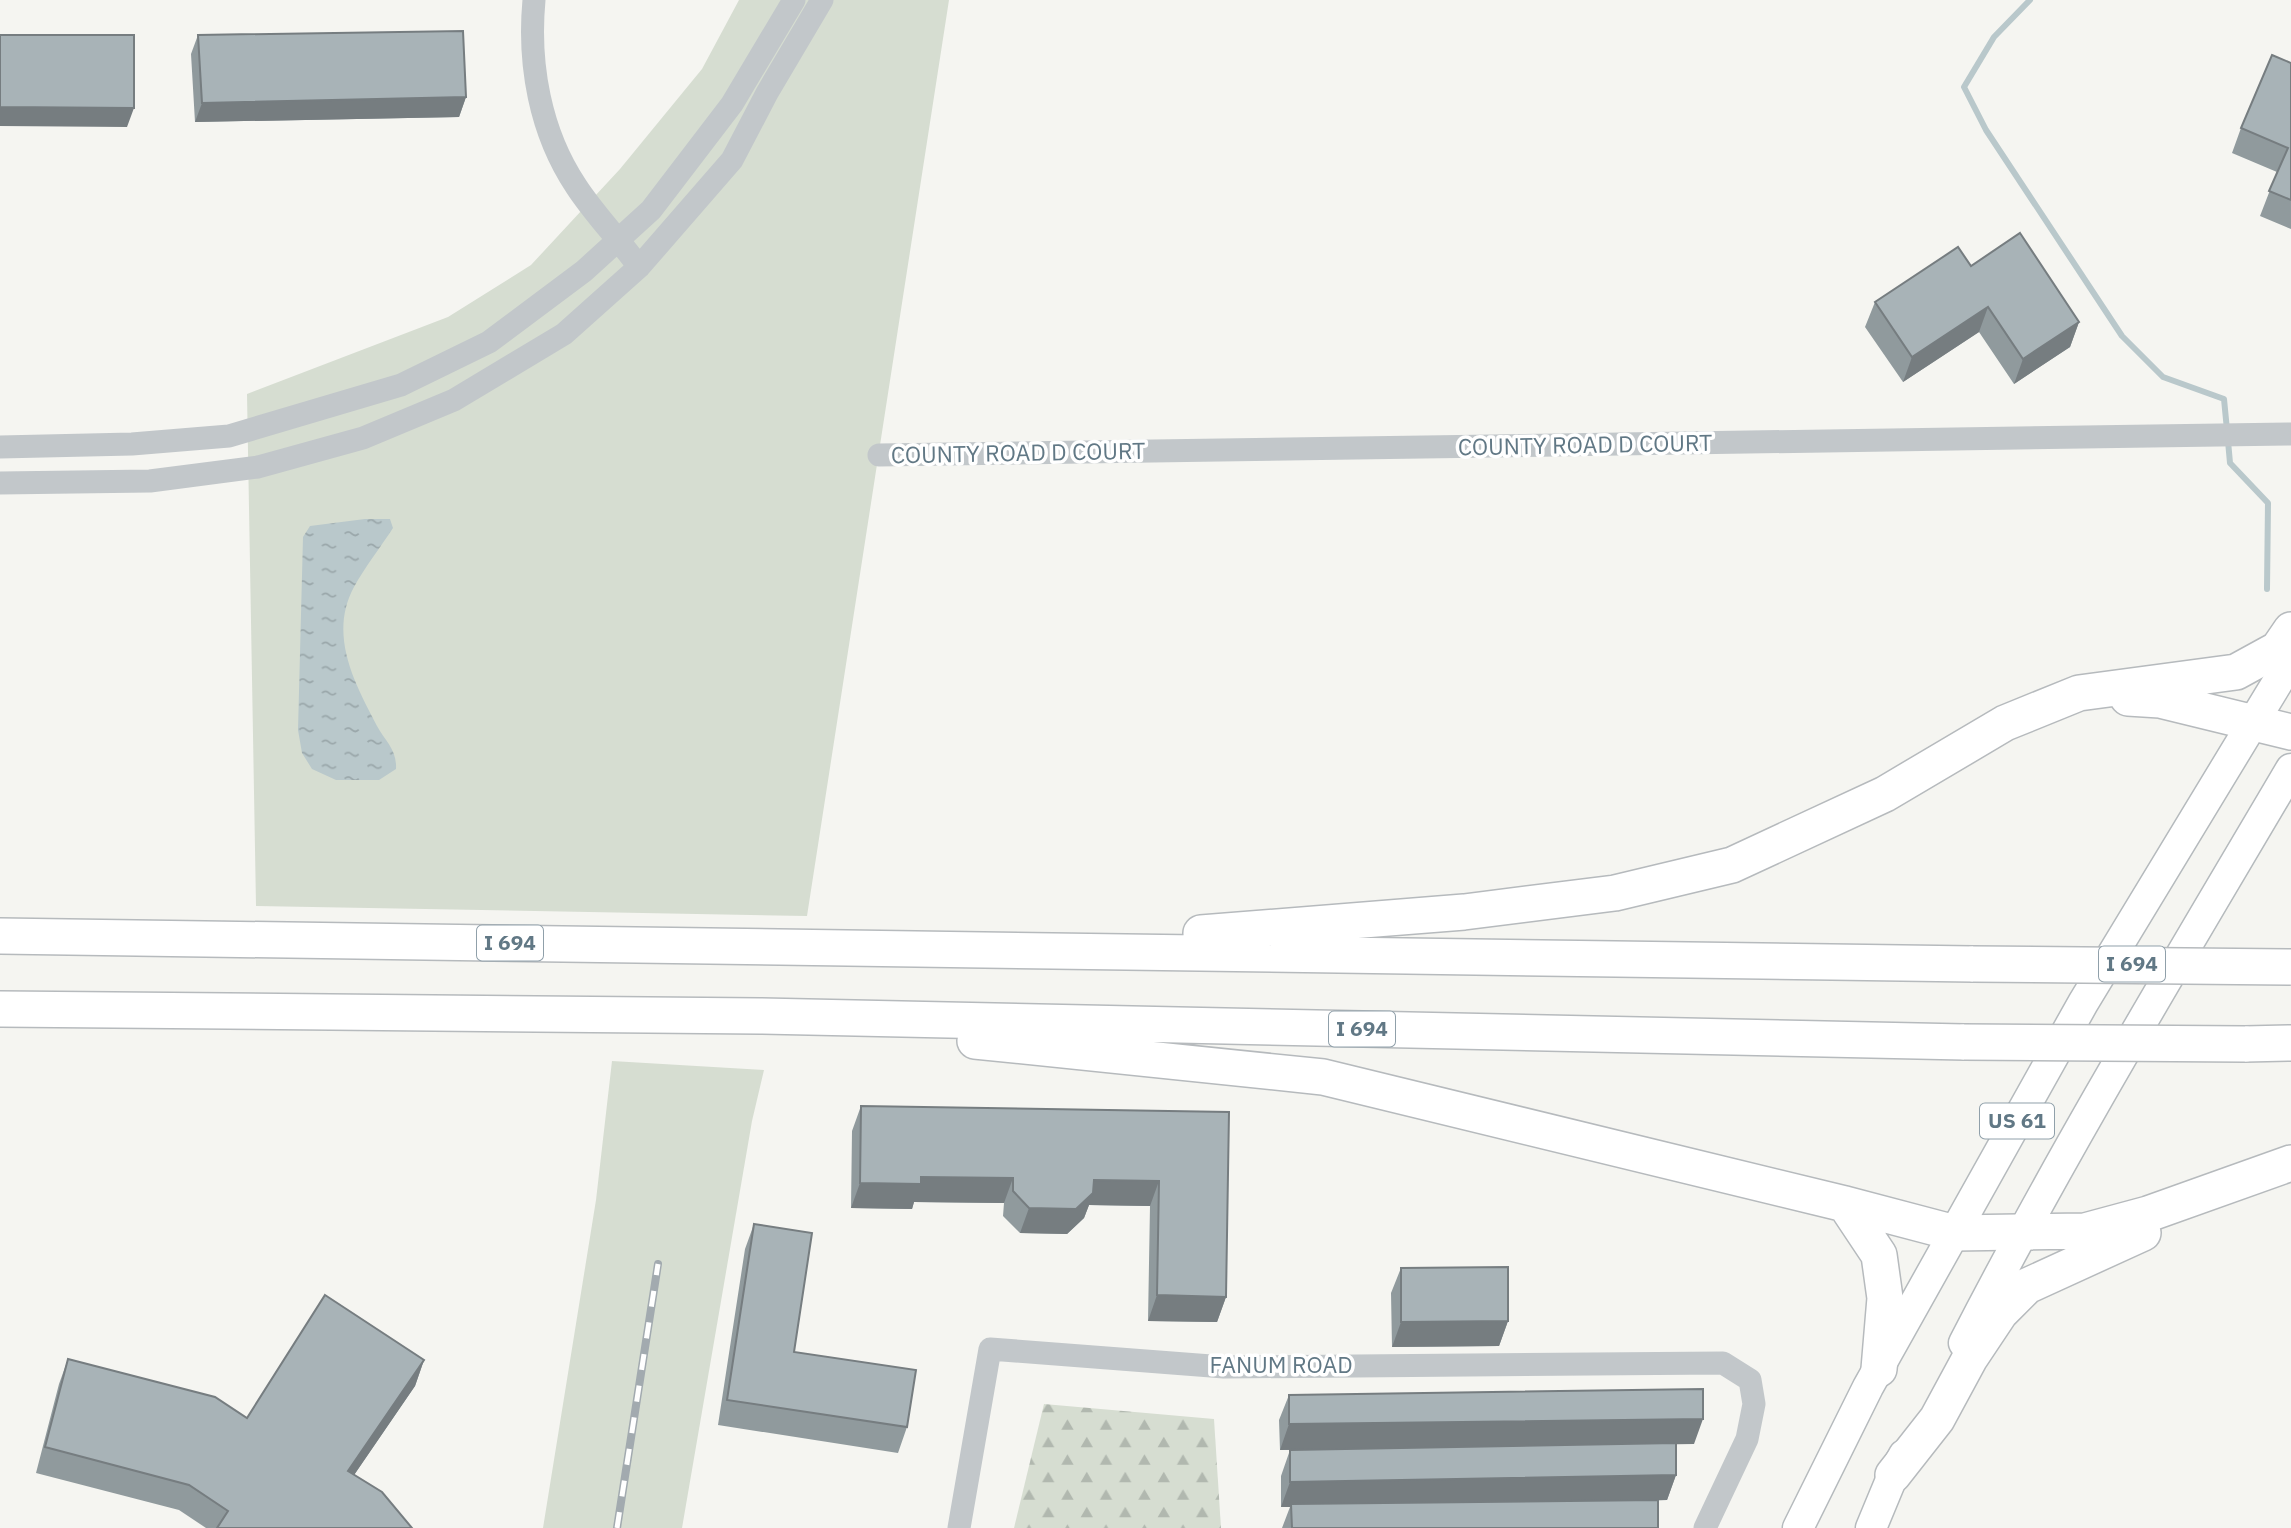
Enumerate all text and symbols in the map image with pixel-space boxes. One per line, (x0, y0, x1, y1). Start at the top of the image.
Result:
street label: COUNTY ROAD D COURT (1457, 427, 1712, 461)
street label: COUNTY ROAD D COURT (890, 435, 1145, 469)
road number: I 694 (477, 926, 543, 960)
road number: I 694 (2099, 946, 2165, 982)
road number: I 694 (1329, 1012, 1395, 1046)
road number: US 61 (1980, 1104, 2054, 1138)
street label: FANUM ROAD (1209, 1349, 1353, 1379)

